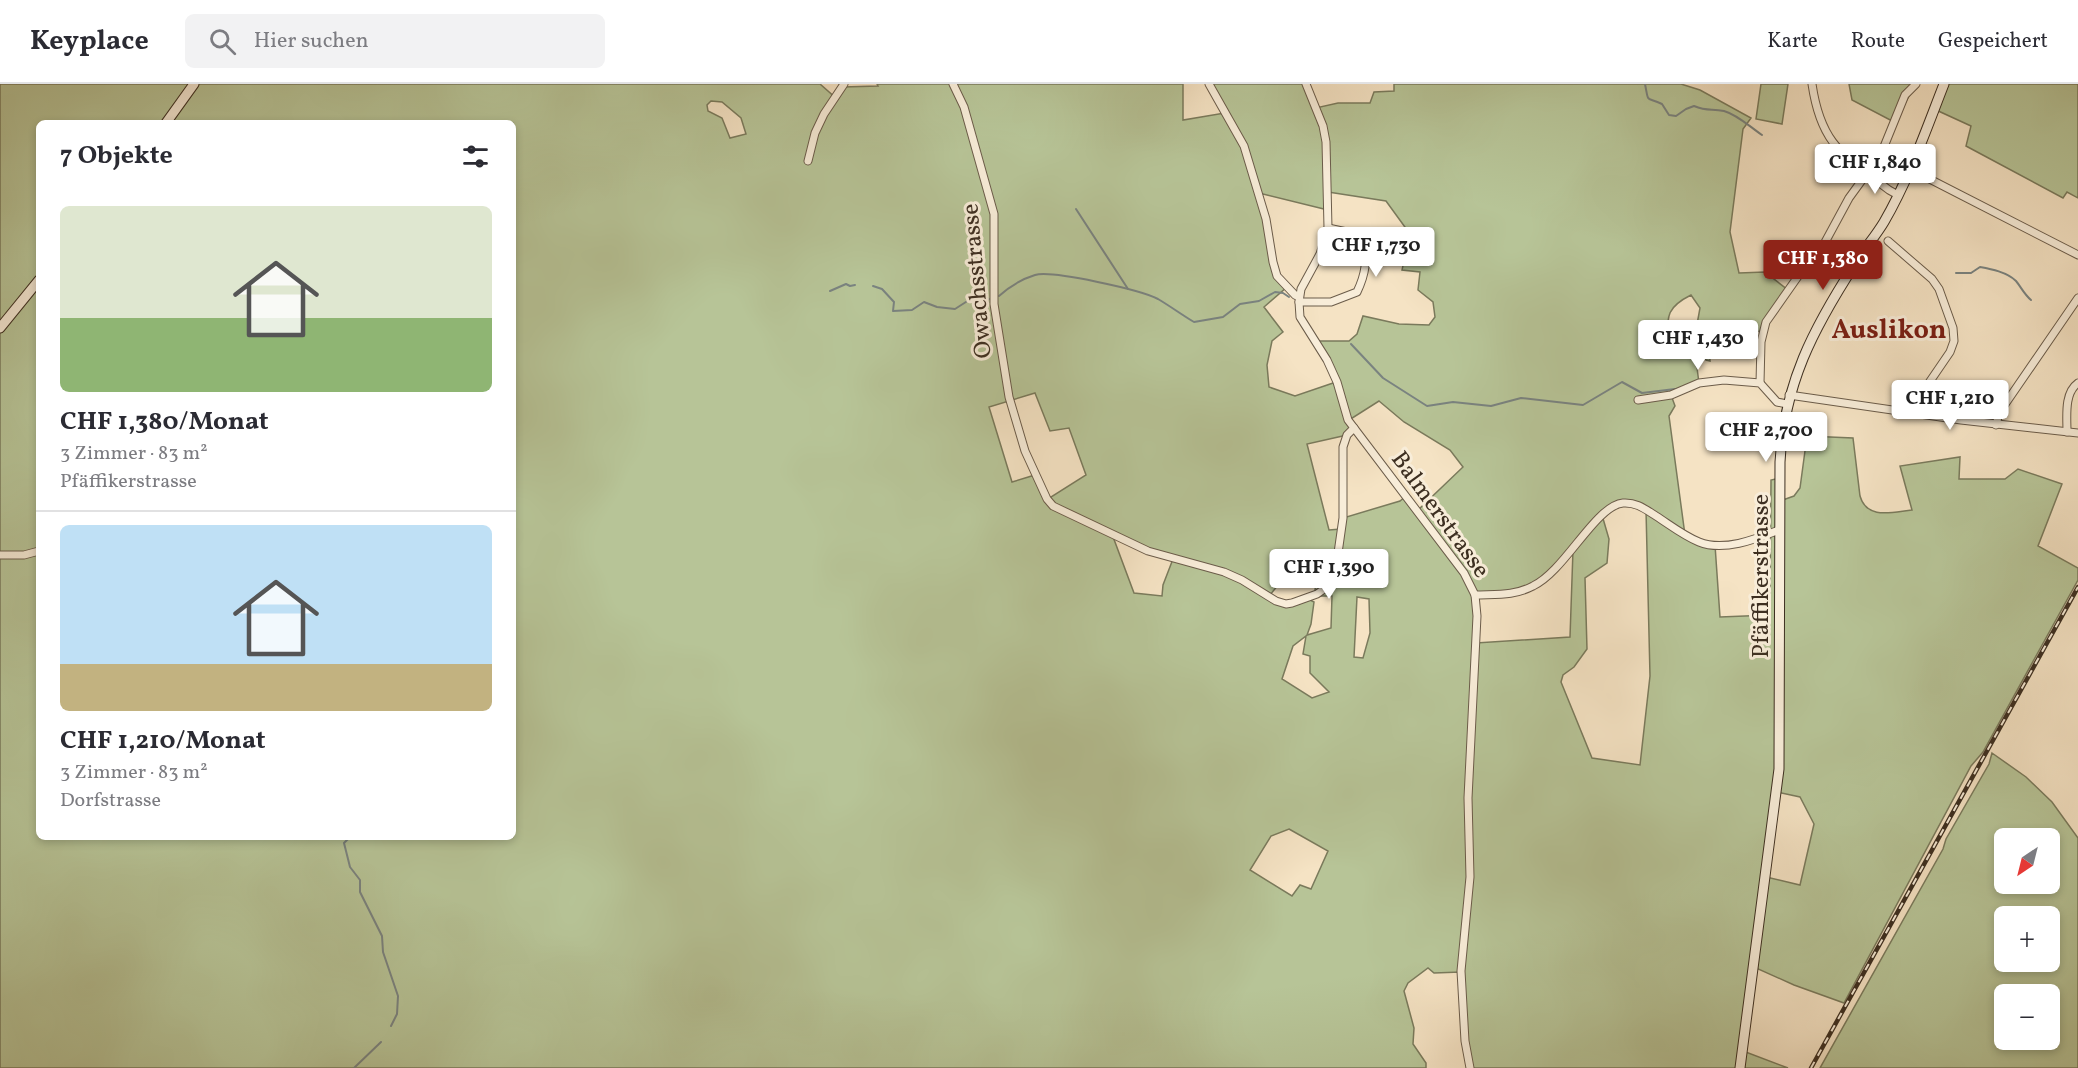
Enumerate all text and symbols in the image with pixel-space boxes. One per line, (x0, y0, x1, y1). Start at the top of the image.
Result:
search box (185, 14, 605, 68)
text: Keyplace (30, 22, 149, 61)
icon: search (206, 25, 239, 58)
text: Hier suchen (254, 26, 369, 57)
text: Karte (1767, 27, 1818, 56)
text: Route (1851, 27, 1905, 56)
text: Gespeichert (1938, 27, 2048, 56)
text: 7 Objekte (60, 138, 173, 174)
icon: filters (459, 140, 492, 173)
pin: CHF 1,840 (1806, 144, 1944, 195)
text: CHF 1,840 (1829, 149, 1921, 177)
street label: Owachsstrasse (954, 202, 1002, 360)
pin: CHF 1,730 (1307, 227, 1445, 278)
text: CHF 1,730 (1332, 232, 1420, 260)
pin: CHF 1,380 (1754, 240, 1892, 291)
icon: home (222, 245, 330, 353)
text: CHF 1,380 (1777, 245, 1869, 273)
district label: Auslikon (1831, 312, 1947, 350)
pin: CHF 1,430 (1629, 320, 1767, 371)
text: CHF 1,430 (1652, 325, 1744, 353)
pin: CHF 1,210 (1881, 380, 2019, 431)
text: CHF 1,210 (1906, 385, 1994, 413)
text: CHF 1,380/Monat (60, 404, 269, 440)
pin: CHF 2,700 (1697, 412, 1835, 463)
text: CHF 2,700 (1719, 417, 1813, 445)
text: 3 Zimmer · 83 m² (60, 440, 208, 468)
street label: Balmerstrasse (1382, 445, 1497, 586)
text: Pfäffikerstrasse (60, 468, 197, 496)
street label: Pfäffikerstrasse (1745, 494, 1779, 658)
pin: CHF 1,390 (1260, 549, 1398, 600)
text: CHF 1,390 (1283, 554, 1375, 582)
icon: home (222, 564, 330, 672)
text: CHF 1,210/Monat (60, 723, 266, 759)
text: 3 Zimmer · 83 m² (60, 759, 208, 787)
text: Dorfstrasse (60, 787, 161, 815)
north arrow (1994, 828, 2060, 894)
map controls (1994, 828, 2060, 1050)
button: + (1994, 906, 2060, 972)
button: − (1994, 984, 2060, 1050)

